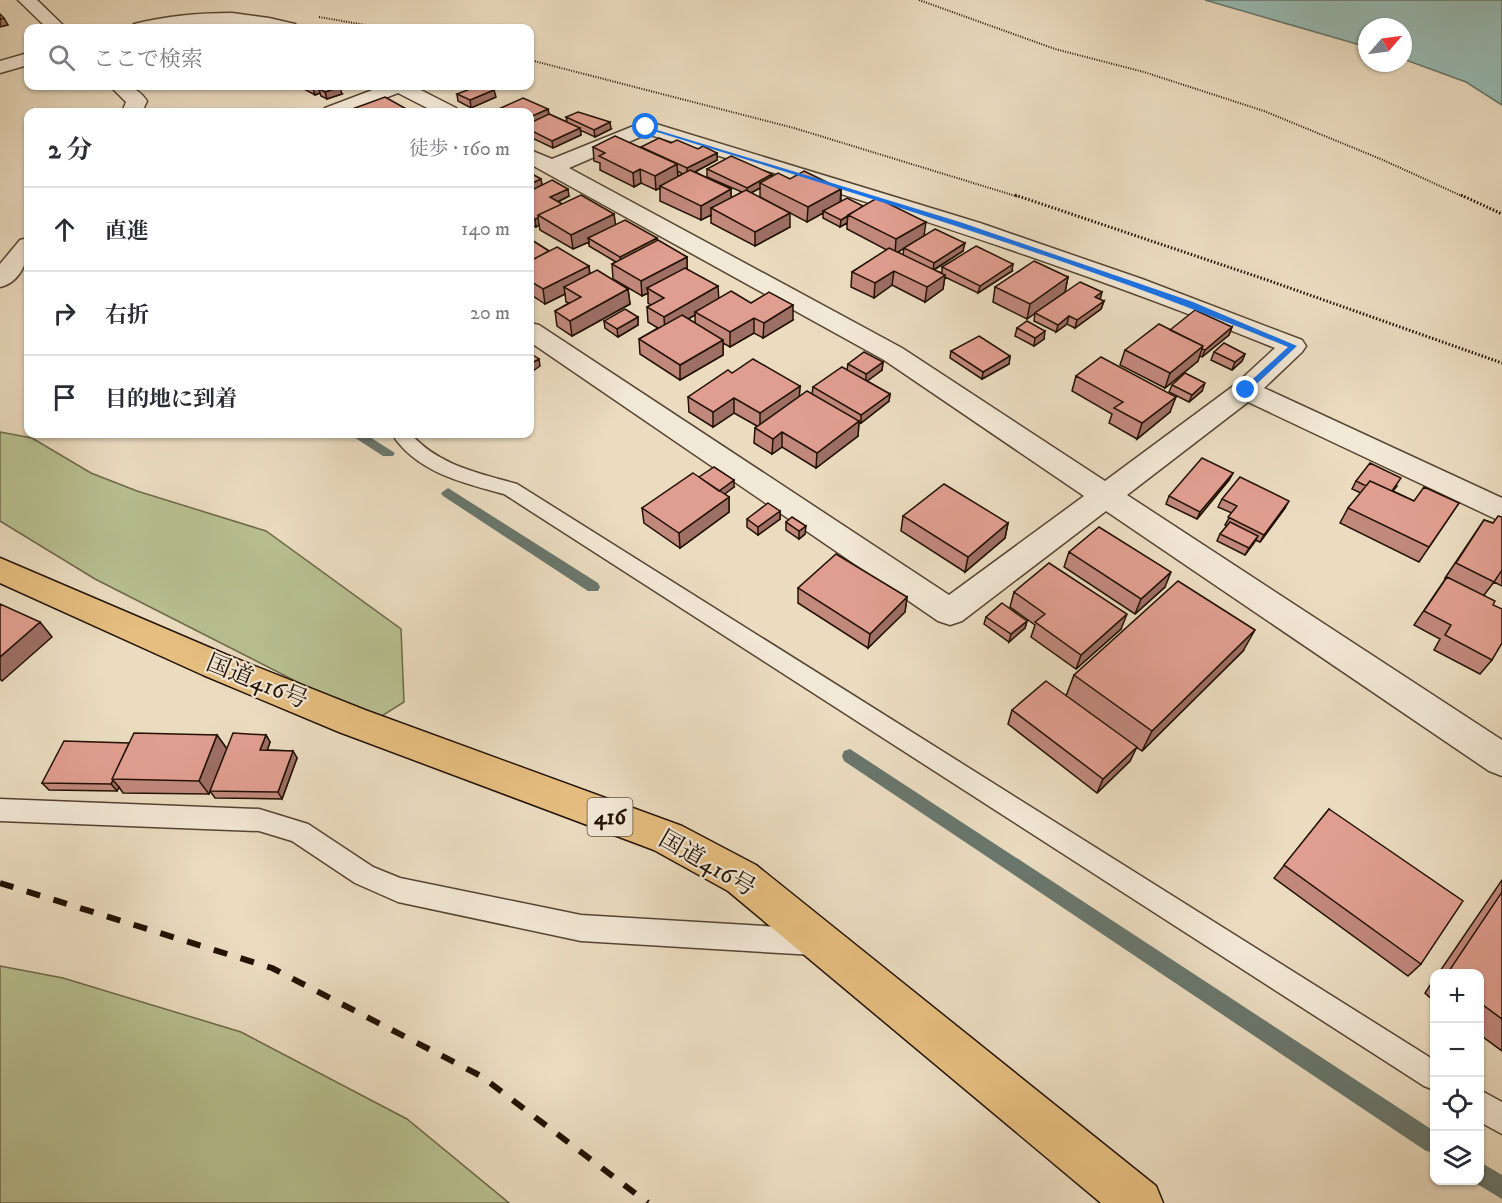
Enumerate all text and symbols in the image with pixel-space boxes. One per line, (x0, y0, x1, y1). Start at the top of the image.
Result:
north arrow (1358, 18, 1412, 72)
search box (24, 24, 534, 90)
icon: search (45, 41, 78, 74)
text: ここで検索 (93, 46, 203, 73)
route start (632, 113, 658, 139)
text: 2 分 (48, 134, 92, 167)
text: 徒歩 · 160 m (409, 137, 510, 162)
icon: ahead (48, 213, 81, 246)
text: 140 m (461, 217, 510, 242)
text: 直進 (105, 218, 149, 245)
icon: right (48, 297, 81, 330)
text: 20 m (470, 301, 510, 326)
text: 右折 (105, 302, 149, 329)
route end (1232, 376, 1258, 402)
icon: arrive (48, 381, 81, 414)
text: 目的地に到着 (105, 386, 237, 413)
street label: 国道416号 (202, 648, 312, 716)
road number: 416 (588, 798, 632, 836)
street label: 国道416号 (653, 824, 761, 904)
map controls (1430, 969, 1484, 1185)
button: + (1430, 969, 1484, 1023)
button: − (1430, 1023, 1484, 1077)
button: locate (1430, 1077, 1484, 1131)
button: layers (1430, 1131, 1484, 1185)

